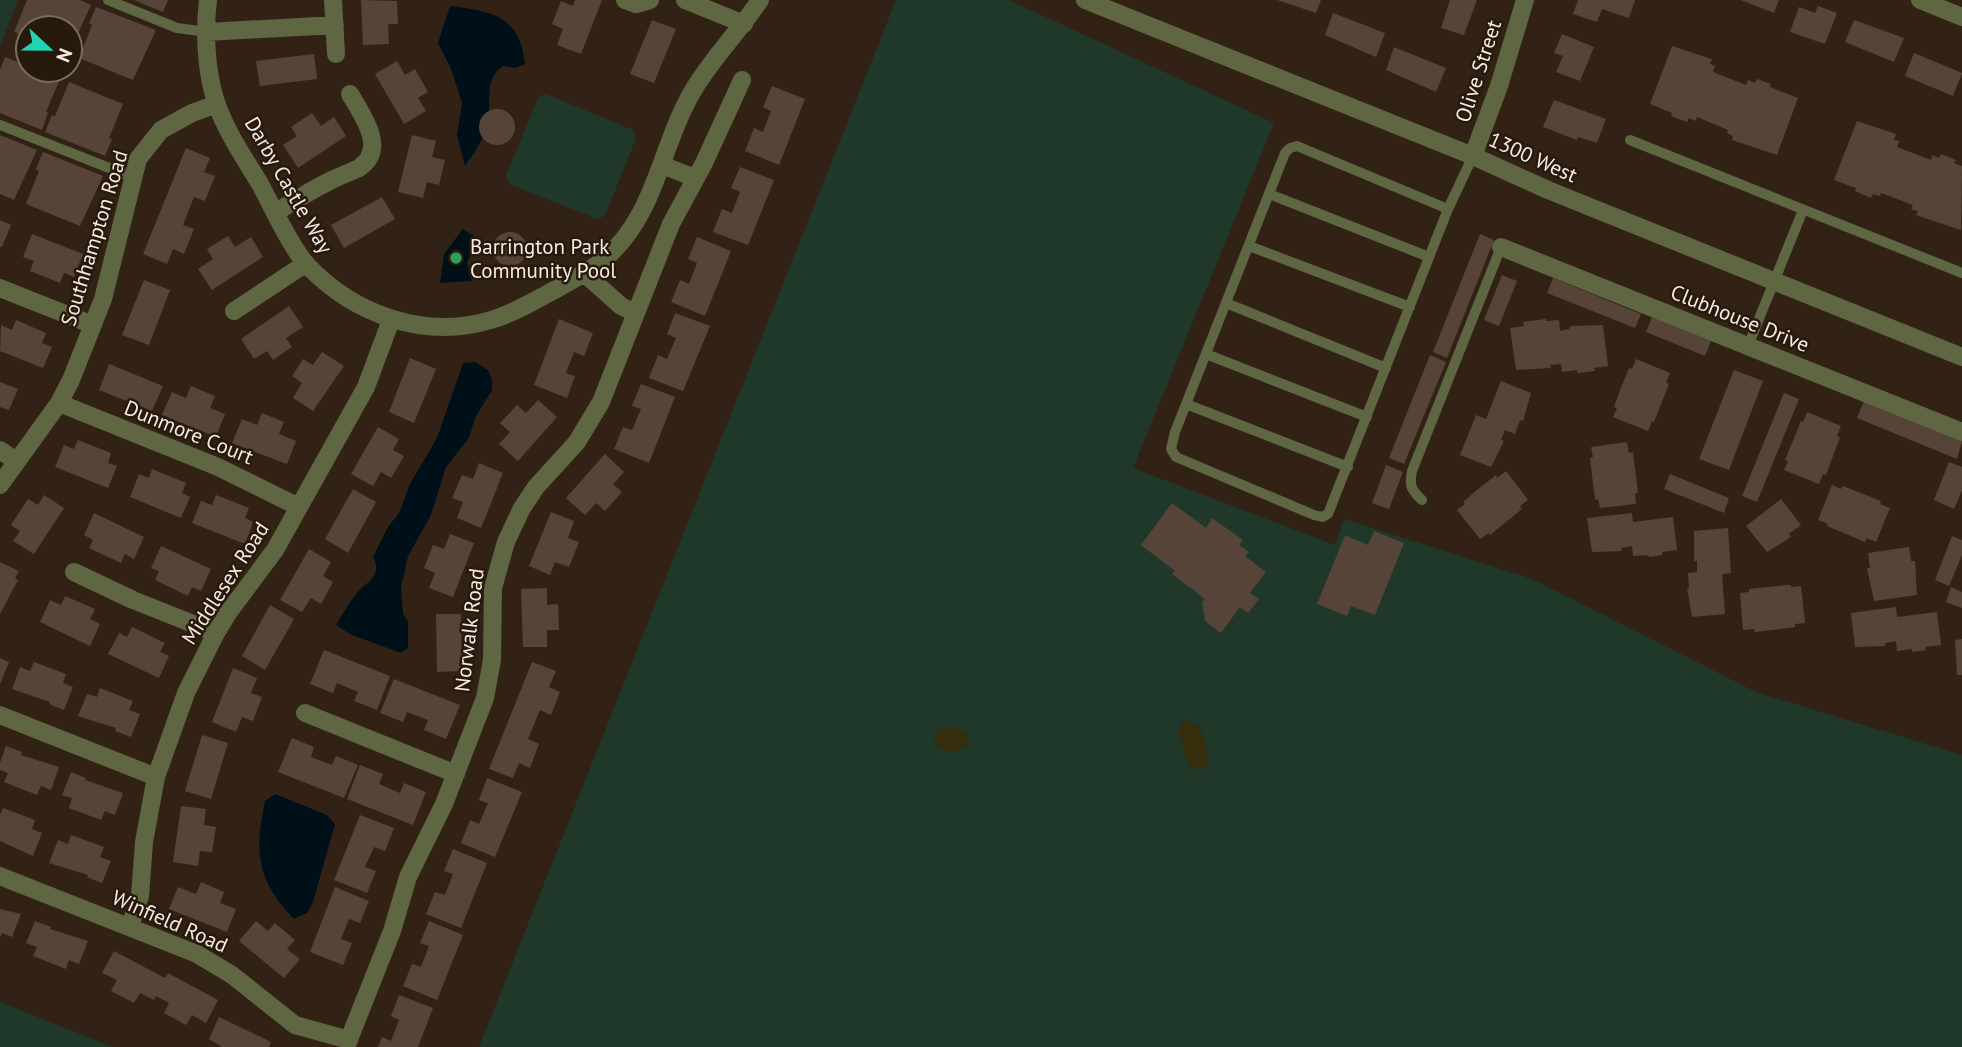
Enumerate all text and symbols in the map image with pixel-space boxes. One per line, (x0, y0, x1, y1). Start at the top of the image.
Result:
north arrow (14, 14, 84, 84)
street label: Olive Street (1449, 16, 1507, 126)
text: N (51, 45, 78, 66)
street label: Darby Castle Way (239, 112, 339, 259)
street label: 1300 West (1485, 126, 1581, 188)
street label: Southhampton Road (54, 147, 134, 329)
place label: Barrington Park Community Pool (470, 233, 616, 284)
marker: Barrington Park Community Pool (448, 250, 464, 266)
street label: Clubhouse Drive (1667, 278, 1813, 358)
street label: Dunmore Court (120, 394, 258, 470)
street label: Middlesex Road (175, 517, 275, 649)
street label: Norwalk Road (448, 567, 490, 693)
street label: Winfield Road (108, 883, 232, 959)

